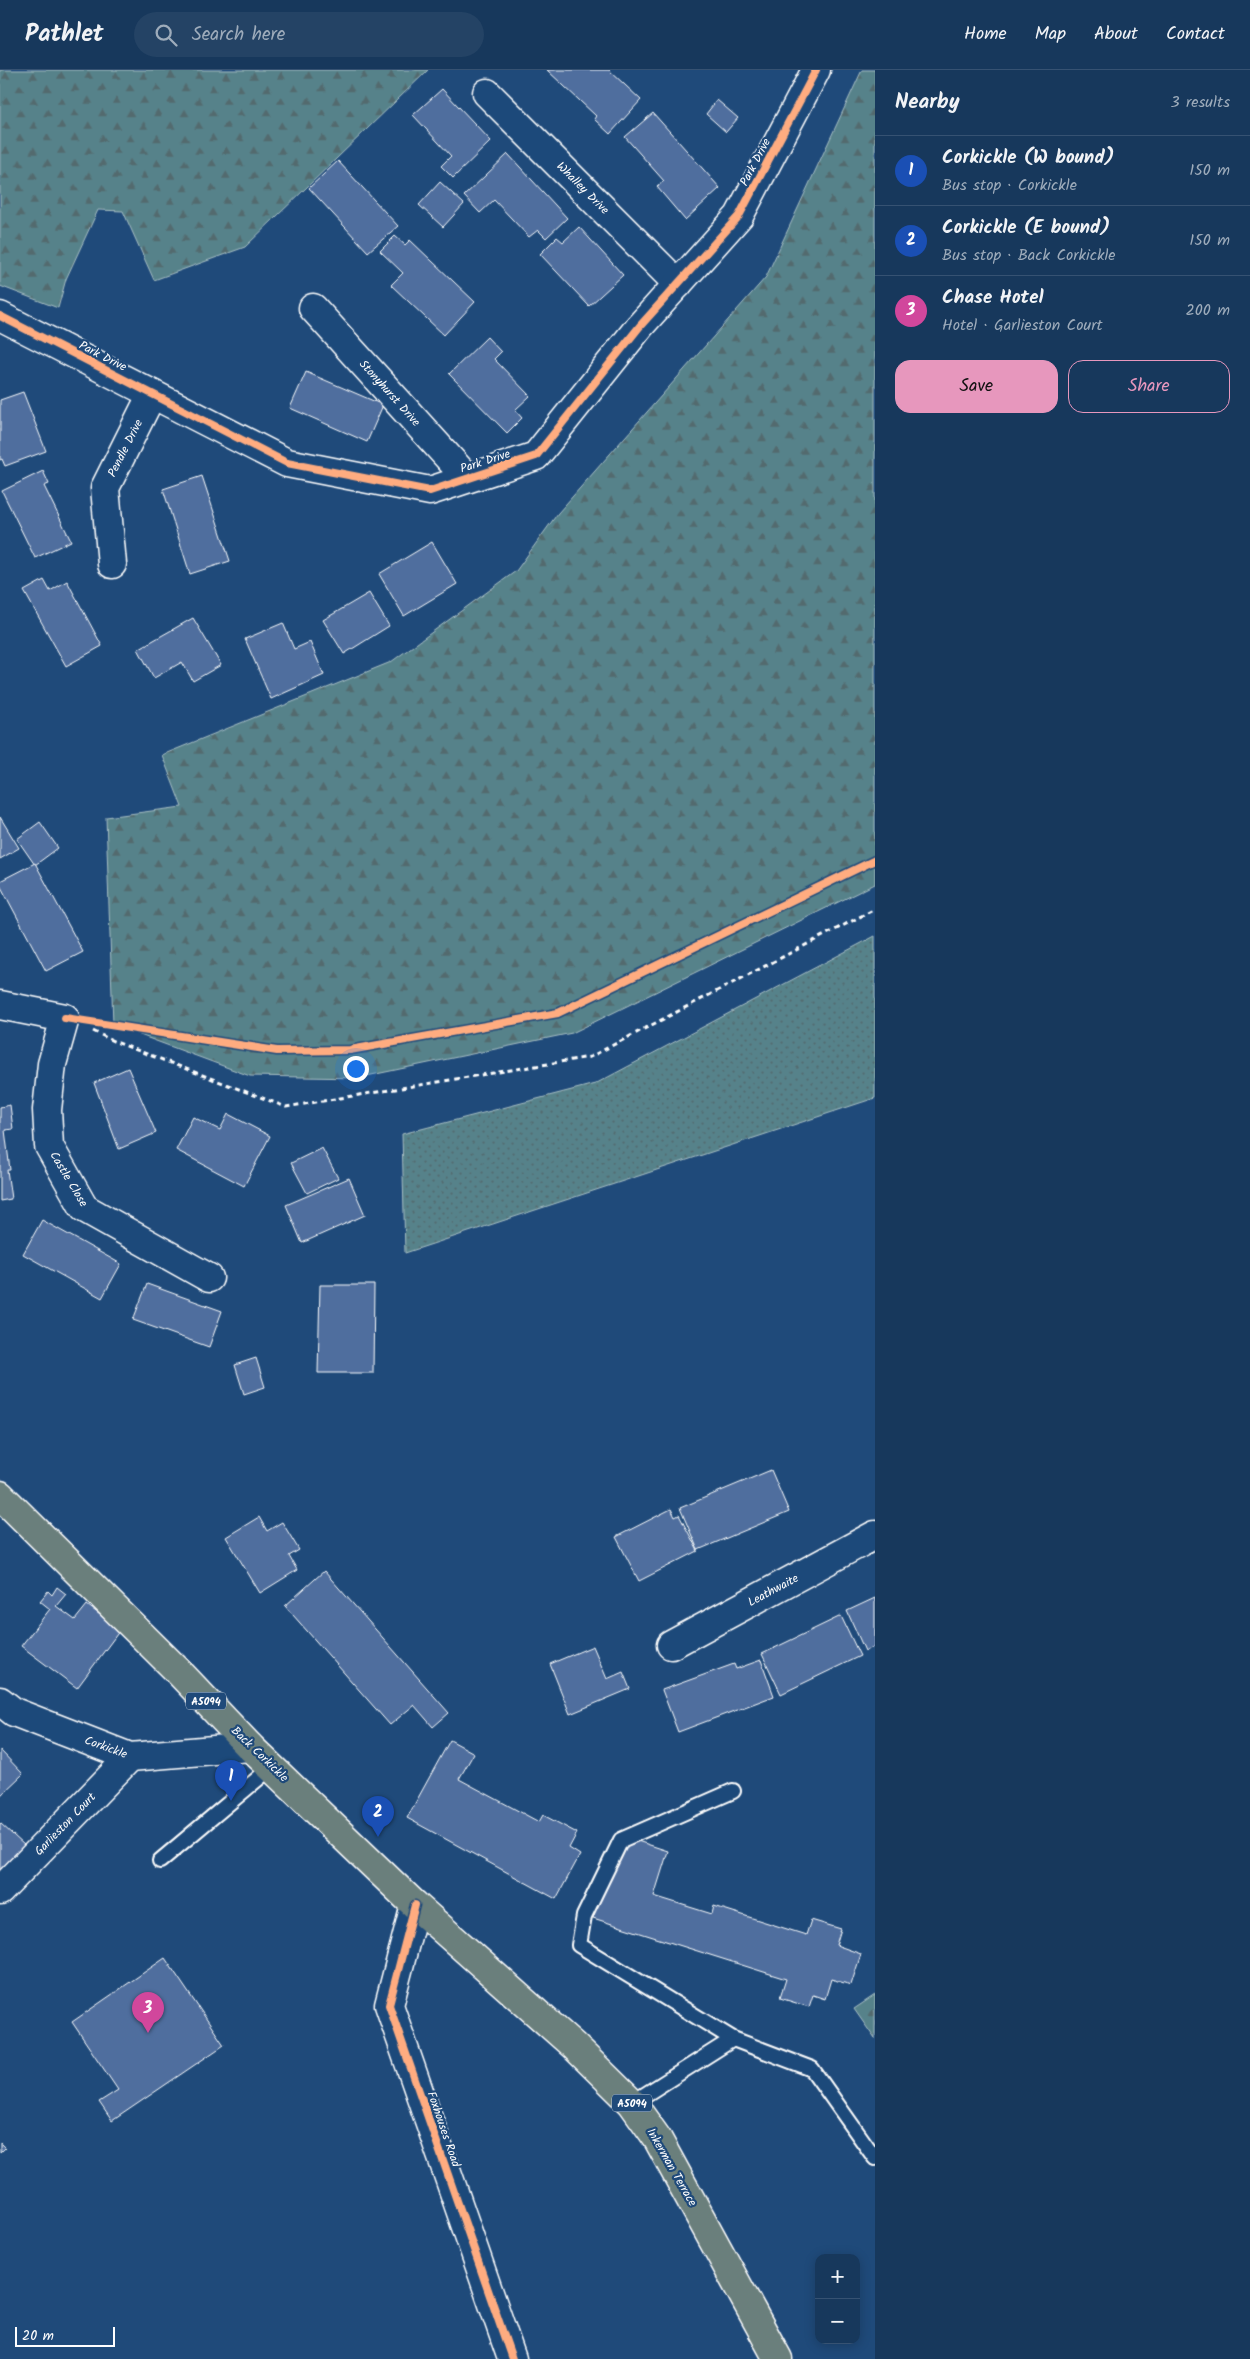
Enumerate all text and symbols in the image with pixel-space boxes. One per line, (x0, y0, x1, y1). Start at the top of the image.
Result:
search box (134, 12, 484, 57)
text: Pathlet (25, 15, 104, 54)
text: Search here (192, 20, 285, 50)
text: Home (964, 20, 1007, 49)
text: Map (1035, 20, 1066, 49)
text: About (1094, 20, 1138, 49)
text: Contact (1166, 20, 1225, 49)
icon: search (152, 21, 180, 49)
text: Nearby (895, 86, 960, 119)
text: 3 results (1171, 90, 1230, 115)
street label: Park Drive (735, 134, 776, 189)
text: Corkickle (W bound) (942, 143, 1115, 173)
street label: Whalley Drive (552, 158, 614, 220)
text: 1 (909, 158, 913, 183)
text: 150 m (1189, 158, 1230, 183)
text: Bus stop · Corkickle (942, 173, 1077, 198)
text: Corkickle (E bound) (942, 213, 1110, 243)
text: 2 (906, 228, 916, 253)
text: 150 m (1189, 228, 1230, 253)
text: Bus stop · Back Corkickle (942, 243, 1116, 268)
text: Chase Hotel (942, 283, 1044, 313)
text: 3 (907, 298, 915, 323)
text: 200 m (1186, 298, 1230, 323)
text: Hotel · Garlieston Court (942, 313, 1103, 338)
street label: Park Drive (75, 336, 131, 377)
street label: Stonyhurst Drive (354, 356, 425, 431)
button: Save (895, 360, 1058, 413)
button: Share (1068, 360, 1230, 413)
street label: Pendle Drive (103, 416, 148, 480)
street label: Park Drive (458, 444, 513, 478)
your location (343, 1056, 369, 1082)
street label: Castle Close (45, 1148, 93, 1211)
street label: Leathwaite (744, 1569, 803, 1612)
road number: A5094 (186, 1692, 226, 1710)
street label: Back Corkickle (227, 1722, 293, 1787)
street label: Corkickle (82, 1731, 130, 1764)
pin: 1 (215, 1760, 247, 1801)
street label: Garlieston Court (30, 1788, 101, 1860)
pin: 2 (362, 1796, 394, 1837)
pin: 3 (132, 1992, 164, 2033)
street label: Foxhouses Road (422, 2089, 466, 2171)
road number: A5094 (612, 2095, 652, 2112)
street label: Inkerman Terrace (641, 2125, 702, 2210)
map controls (815, 2254, 860, 2344)
button: + (815, 2254, 860, 2299)
button: − (815, 2299, 860, 2344)
scale bar (15, 2324, 115, 2347)
text: 20 m (22, 2325, 54, 2347)

